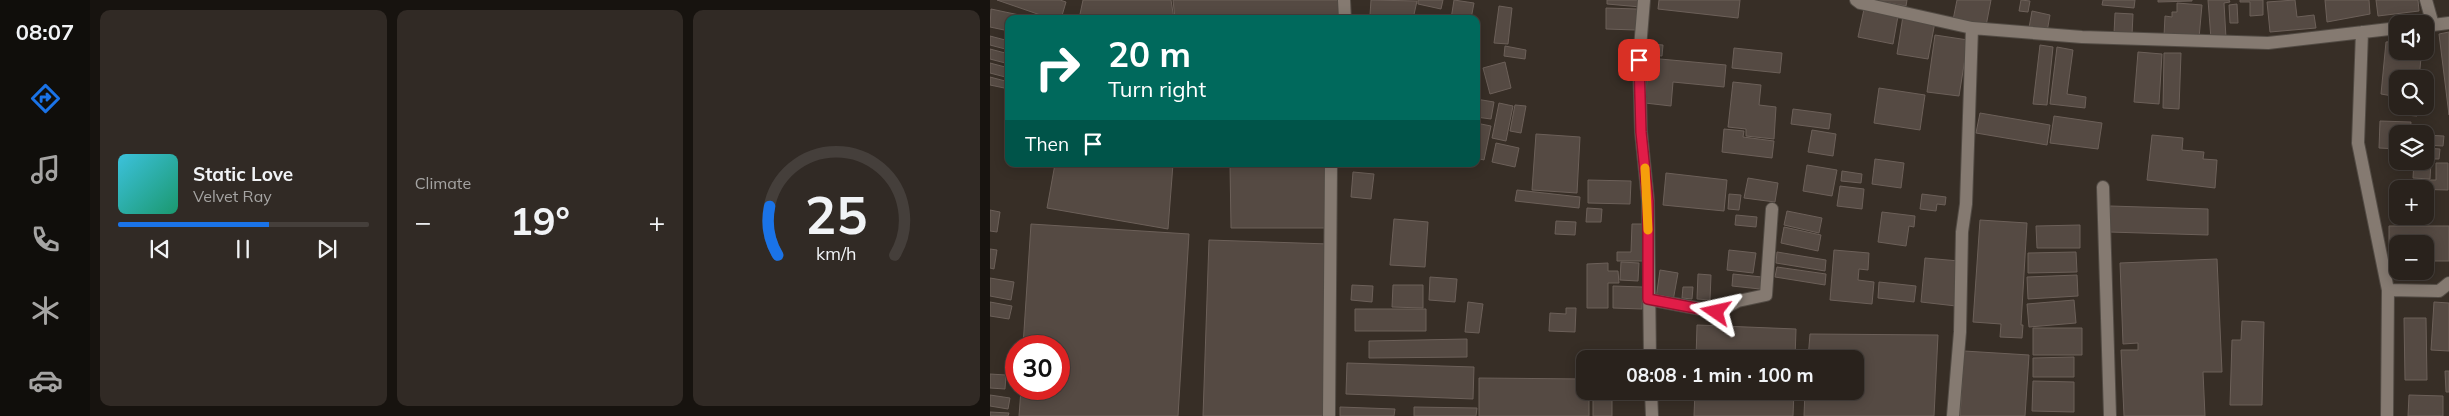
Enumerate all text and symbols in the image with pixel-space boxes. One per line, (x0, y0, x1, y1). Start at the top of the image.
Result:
map controls (2389, 15, 2434, 280)
button: sound (2389, 15, 2434, 60)
text: 08:07 (16, 18, 74, 46)
text: 20 m (1108, 32, 1191, 76)
icon: right (1025, 35, 1090, 100)
pin (1618, 39, 1660, 81)
icon: arrive (1625, 46, 1653, 74)
button: search (2389, 70, 2434, 115)
text: Turn right (1108, 75, 1206, 103)
icon: directions (28, 81, 63, 116)
button: layers (2389, 125, 2434, 170)
icon: arrive (1079, 130, 1107, 158)
text: Then (1025, 132, 1069, 156)
icon: music (28, 152, 63, 187)
text: Static Love (193, 162, 293, 186)
text: Climate (415, 173, 471, 193)
button: + (2389, 180, 2434, 225)
text: 25 (805, 182, 868, 247)
text: Velvet Ray (193, 186, 272, 206)
text: 19° (510, 197, 570, 245)
text: − (415, 204, 431, 239)
text: + (649, 204, 665, 239)
icon: phone (28, 222, 63, 257)
icon: previous (146, 235, 174, 263)
icon: pause (229, 235, 257, 263)
icon: next (313, 235, 341, 263)
button: − (2389, 235, 2434, 280)
text: km/h (816, 242, 857, 264)
position arrow (1689, 285, 1741, 337)
icon: climate (28, 293, 63, 328)
speed limit sign: 30 (1005, 335, 1070, 400)
icon: car (28, 363, 63, 398)
text: 08:08 · 1 min · 100 m (1626, 363, 1814, 387)

